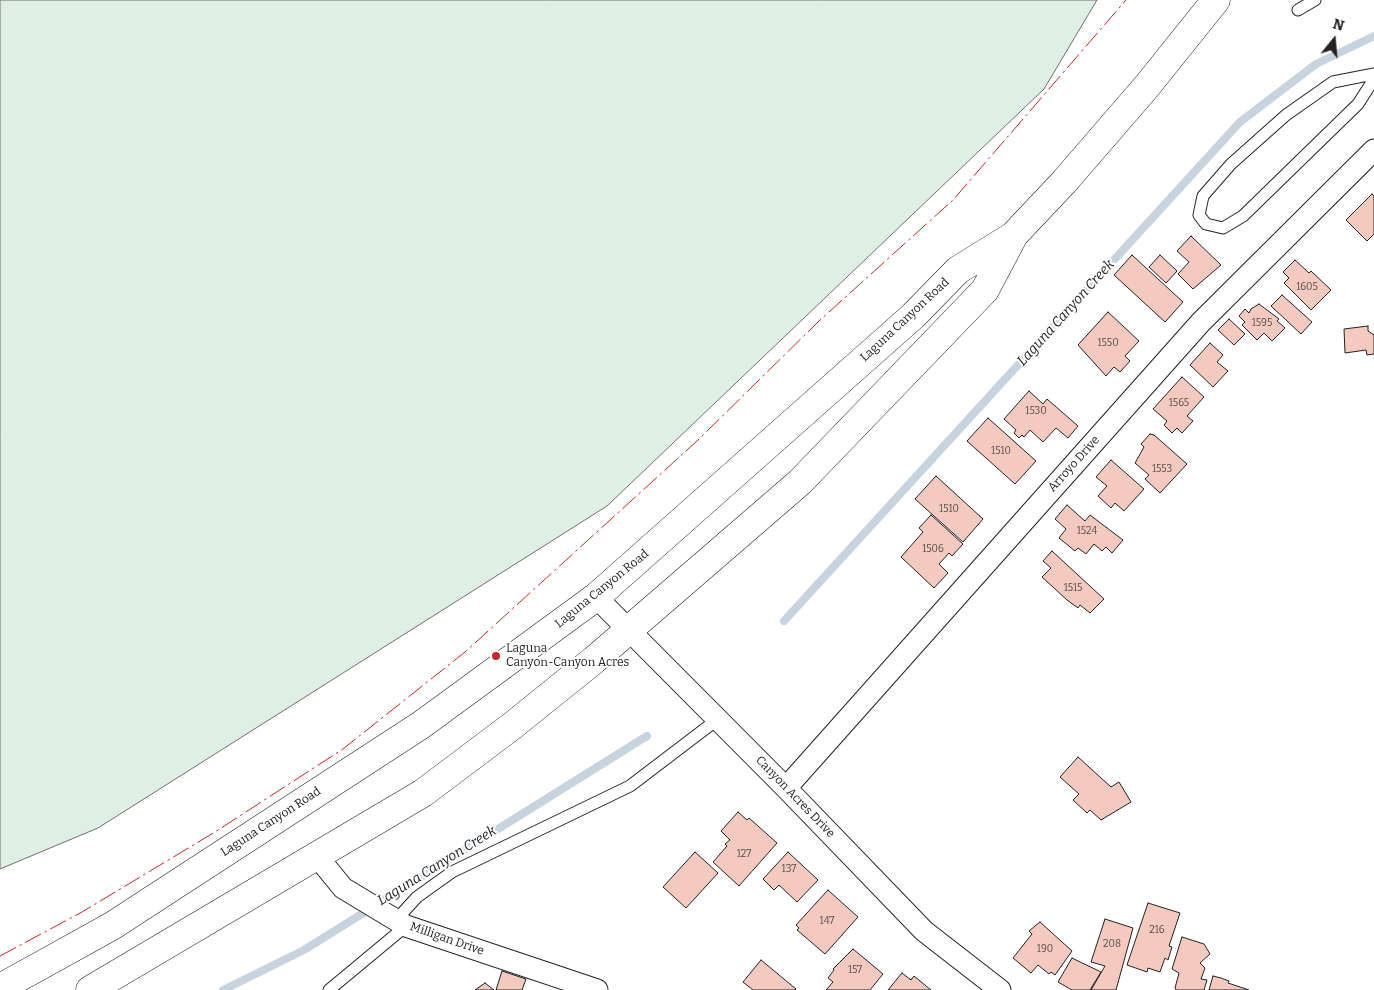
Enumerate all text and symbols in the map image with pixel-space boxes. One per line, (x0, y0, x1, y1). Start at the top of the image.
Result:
north arrow (1309, 15, 1359, 65)
text: N (1331, 15, 1346, 35)
water label: Laguna Canyon Creek (1014, 256, 1118, 370)
street label: Laguna Canyon Road (858, 275, 952, 365)
house number: 1605 (1296, 281, 1318, 293)
house number: 1595 (1252, 317, 1272, 329)
house number: 1550 (1097, 337, 1119, 349)
house number: 1565 (1169, 397, 1189, 409)
house number: 1530 (1025, 405, 1047, 417)
street label: Arroyo Drive (1045, 433, 1103, 495)
house number: 1510 (991, 445, 1011, 457)
house number: 1553 (1152, 463, 1172, 475)
house number: 1510 (939, 503, 959, 515)
house number: 1524 (1077, 525, 1097, 537)
house number: 1506 (922, 543, 944, 555)
street label: Laguna Canyon Road (552, 547, 652, 631)
house number: 1515 (1064, 582, 1082, 594)
place label: Laguna Canyon-Canyon Acres (506, 642, 629, 670)
marker: Laguna Canyon-Canyon Acres (490, 650, 502, 662)
street label: Canyon Acres Drive (752, 753, 838, 841)
street label: Laguna Canyon Road (218, 784, 324, 860)
water label: Laguna Canyon Creek (374, 823, 500, 909)
house number: 127 (737, 848, 751, 860)
house number: 137 (782, 863, 796, 875)
house number: 147 (820, 915, 834, 927)
street label: Milligan Drive (408, 920, 486, 958)
house number: 216 (1149, 924, 1165, 936)
house number: 208 (1103, 938, 1121, 950)
house number: 190 (1037, 943, 1053, 955)
house number: 157 (848, 964, 862, 976)

